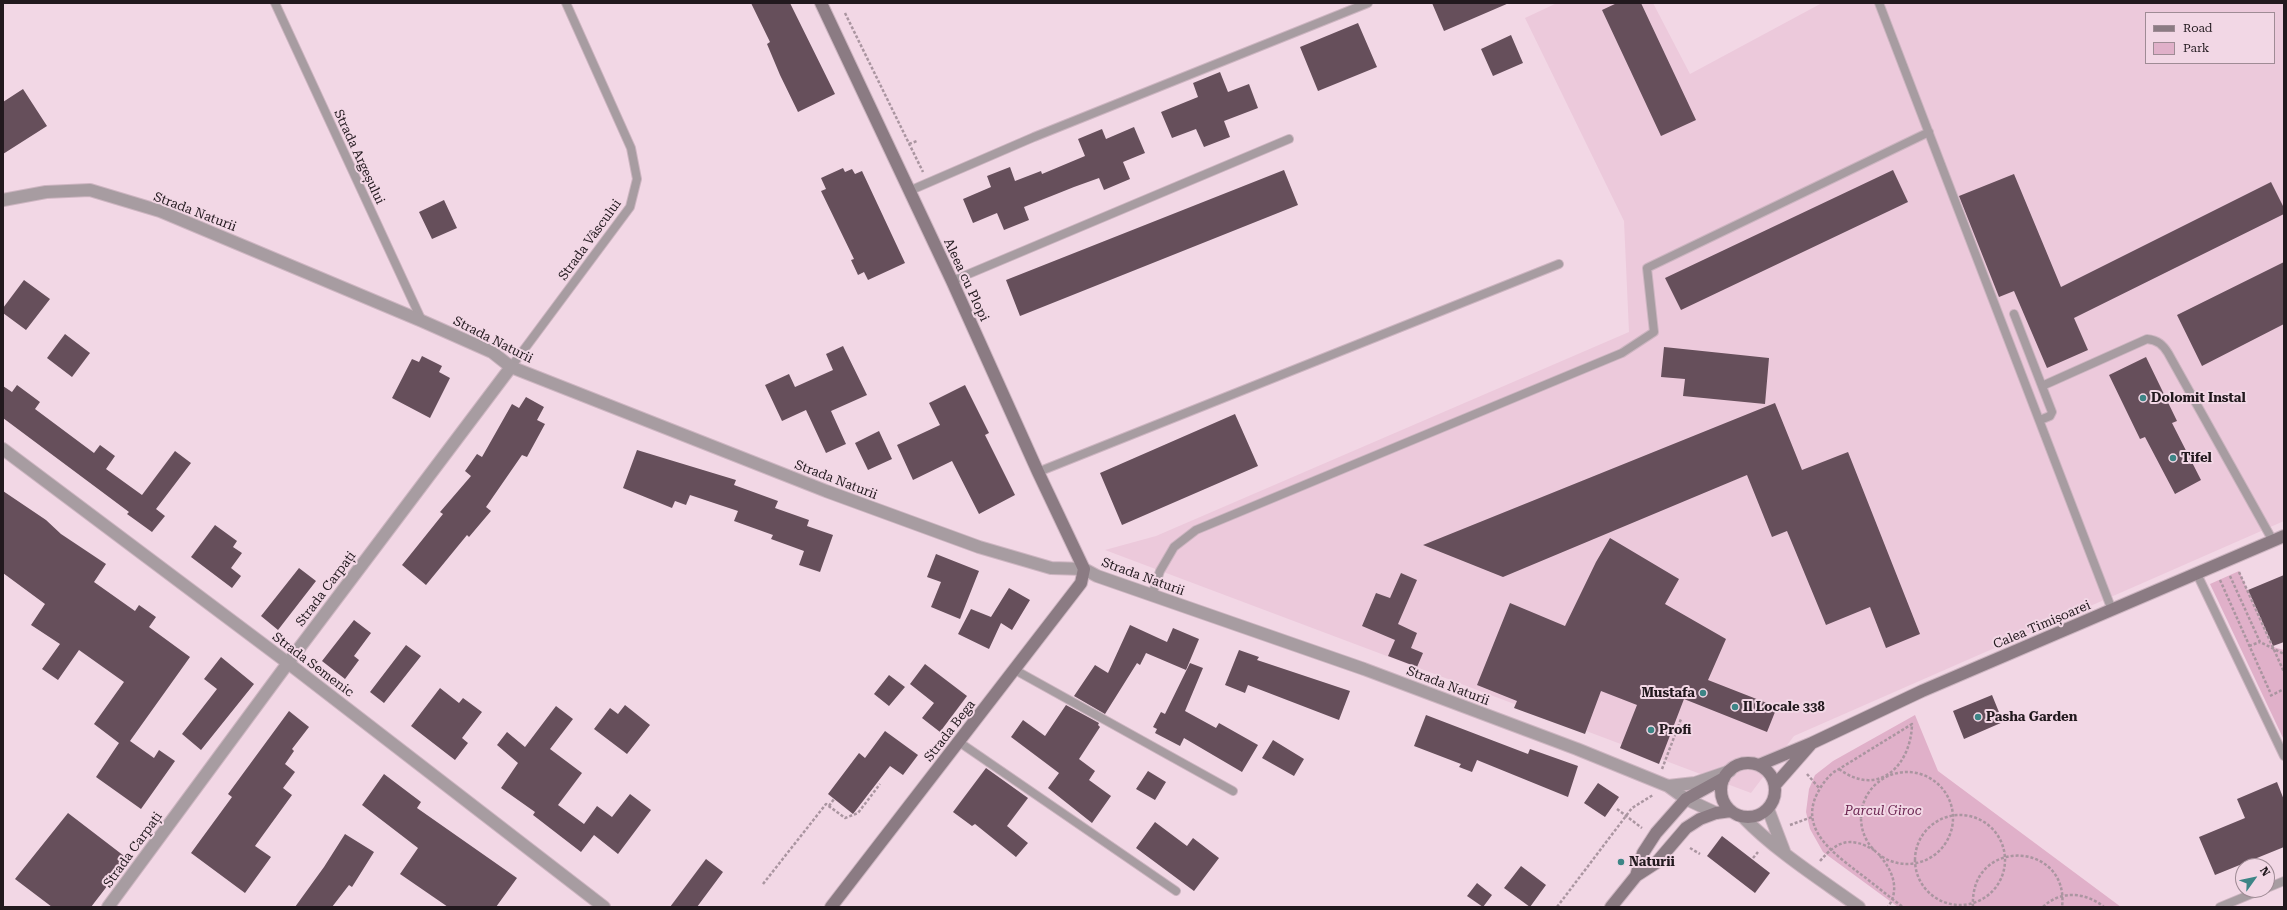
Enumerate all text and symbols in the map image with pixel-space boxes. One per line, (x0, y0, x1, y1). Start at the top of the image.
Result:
legend (2145, 12, 2275, 64)
text: Road (2183, 21, 2212, 35)
text: Park (2183, 41, 2209, 55)
street label: Strada Argeșului (330, 107, 388, 207)
street label: Strada Naturii (151, 189, 239, 235)
street label: Strada Vâscului (555, 196, 625, 284)
street label: Aleea cu Plopi (940, 236, 992, 324)
street label: Strada Naturii (451, 313, 535, 367)
place label: Dolomit Instal (2151, 390, 2246, 406)
marker: Dolomit Instal (2138, 393, 2148, 403)
place label: Tifel (2181, 450, 2212, 466)
marker: Tifel (2168, 453, 2178, 463)
street label: Strada Naturii (792, 457, 880, 503)
street label: Strada Carpați (293, 548, 359, 630)
street label: Strada Naturii (1099, 555, 1187, 599)
street label: Calea Timișoarei (1991, 597, 2093, 653)
street label: Strada Semenic (269, 629, 357, 701)
street label: Strada Naturii (1404, 663, 1492, 709)
place label: Mustafa (1641, 685, 1695, 701)
marker: Mustafa (1698, 688, 1708, 698)
street label: Strada Bega (921, 697, 979, 765)
place label: Il Locale 338 (1743, 699, 1825, 715)
marker: Il Locale 338 (1730, 702, 1740, 712)
place label: Pasha Garden (1986, 709, 2077, 725)
marker: Pasha Garden (1973, 712, 1983, 722)
place label: Profi (1659, 722, 1691, 738)
marker: Profi (1646, 725, 1656, 735)
park label: Parcul Giroc (1845, 803, 1921, 819)
street label: Strada Carpați (100, 809, 166, 891)
place label: Naturii (1629, 854, 1675, 870)
marker: Naturii (1616, 857, 1626, 867)
north arrow (2235, 858, 2275, 898)
text: N (2257, 865, 2272, 879)

